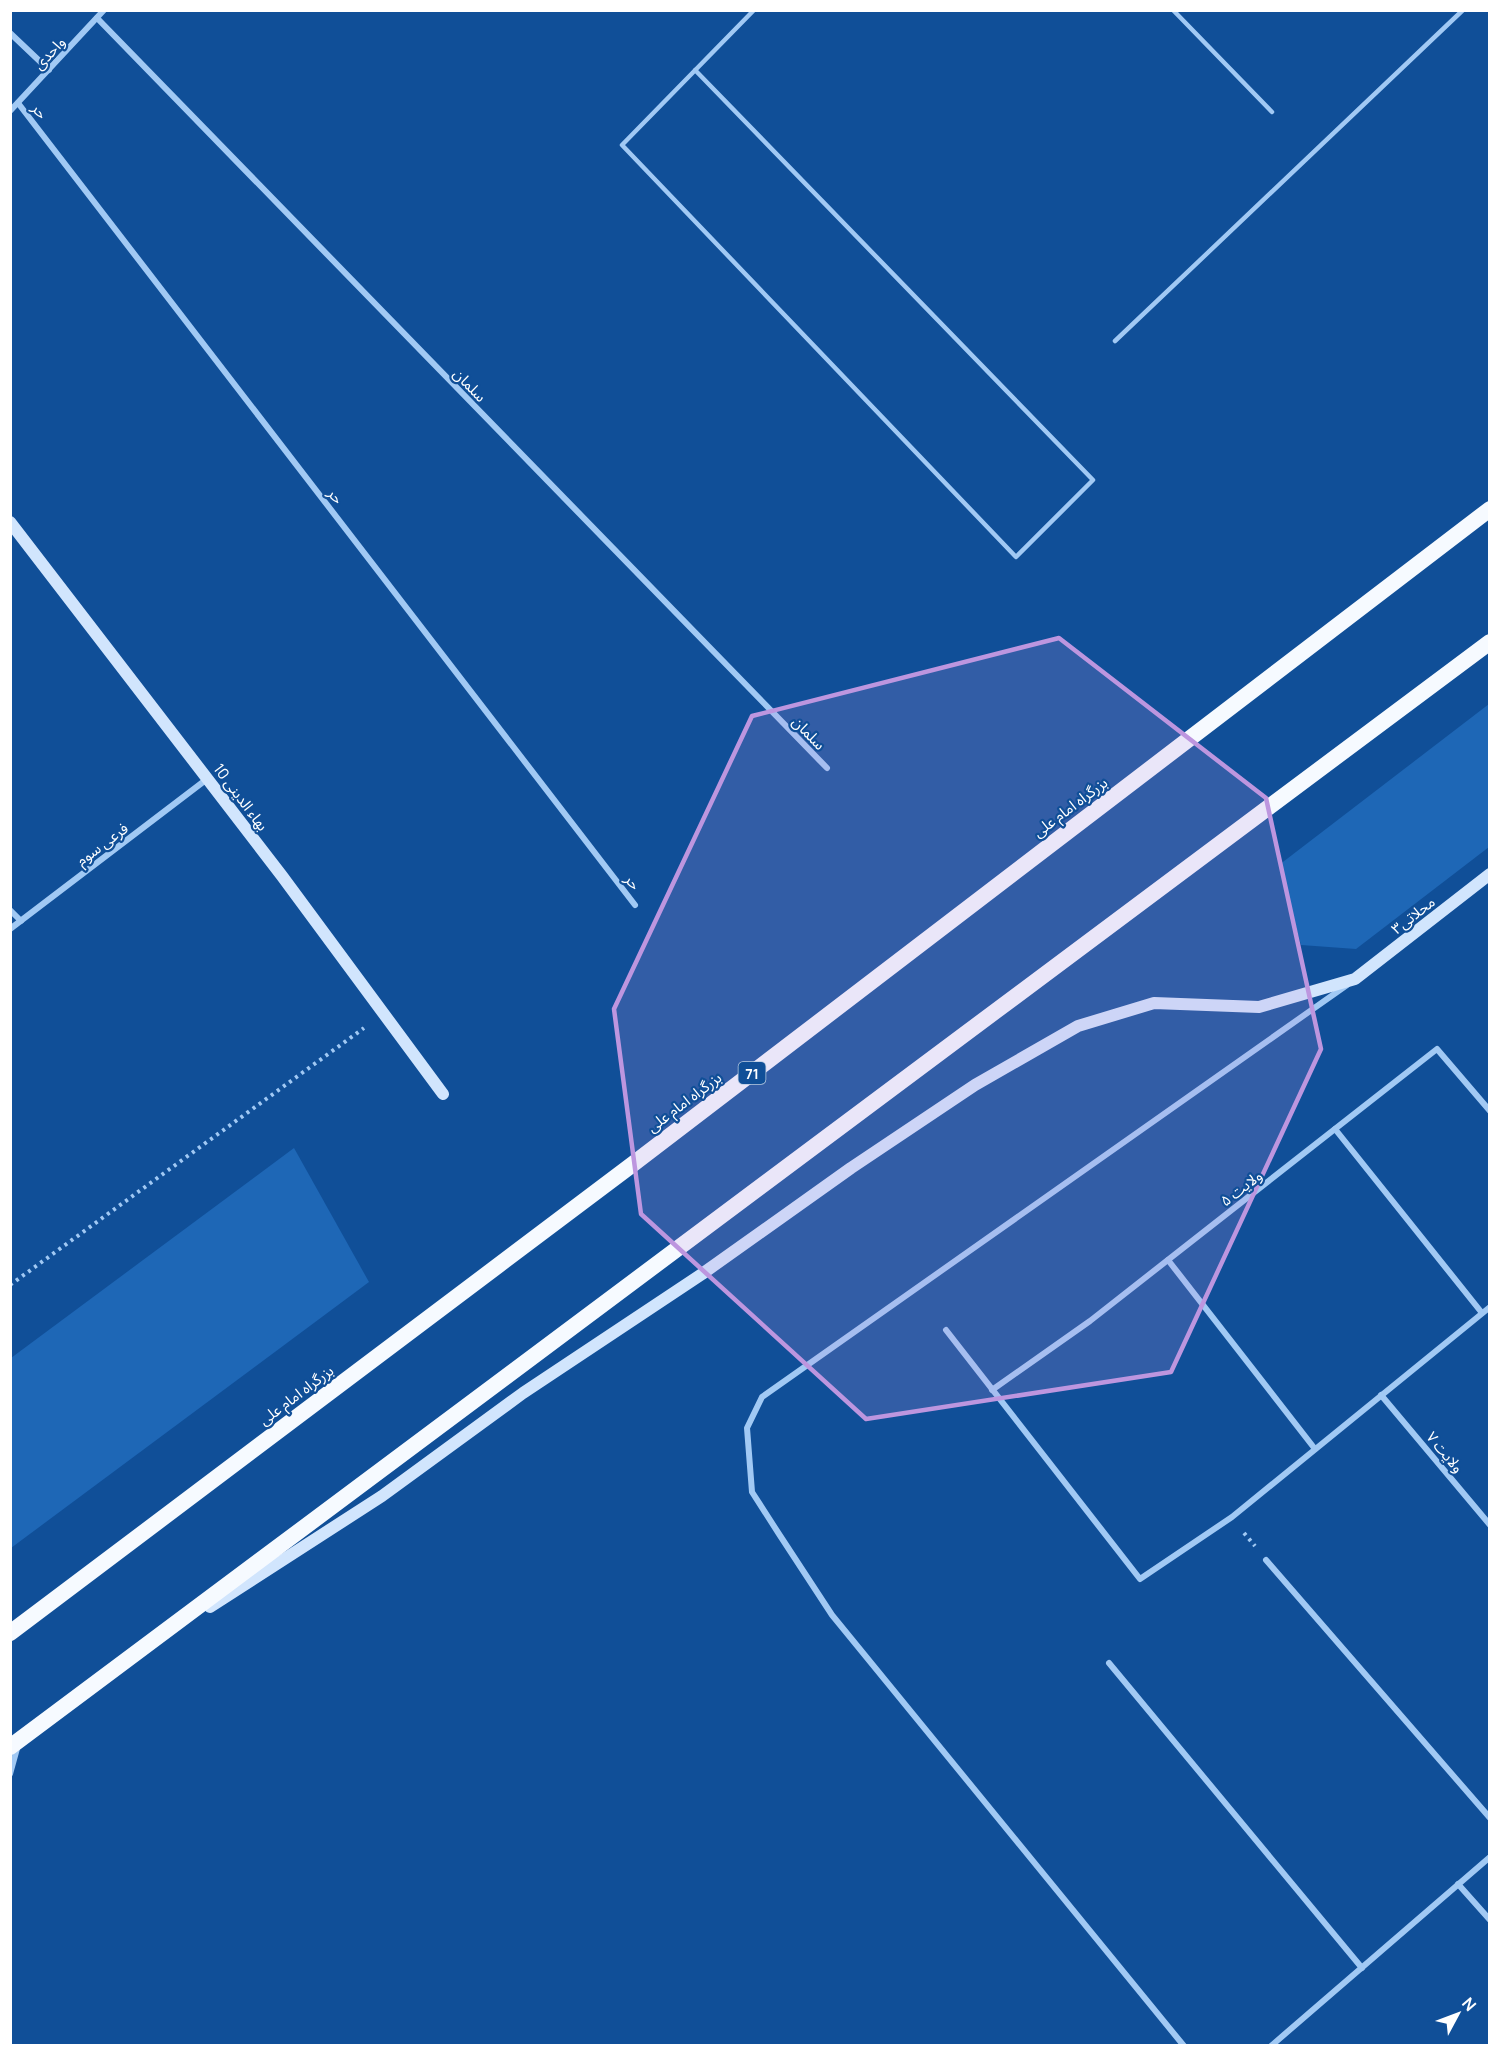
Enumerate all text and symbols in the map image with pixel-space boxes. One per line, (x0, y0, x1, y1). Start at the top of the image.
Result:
street label: واحدی (28, 32, 70, 74)
street label: حر (27, 98, 53, 123)
street label: سلمان (449, 363, 491, 407)
street label: حر (323, 483, 349, 508)
street label: سلمان (788, 711, 830, 755)
street label: بهاء الدینی 10 (209, 759, 273, 835)
street label: بزرگراه امام علی (1028, 772, 1112, 843)
street label: فرعی سوم (72, 817, 133, 871)
street label: حر (620, 869, 646, 894)
street label: محلاتی۳ (1387, 891, 1439, 939)
road number: 71 (738, 1062, 766, 1084)
street label: بزرگراه امام علی (642, 1067, 726, 1138)
street label: ولایت ۵ (1216, 1165, 1266, 1211)
street label: بزرگراه امام علی (254, 1360, 338, 1431)
street label: ولایت ۷ (1422, 1427, 1468, 1477)
north arrow (1428, 1984, 1488, 2044)
text: N (1457, 1993, 1481, 2016)

